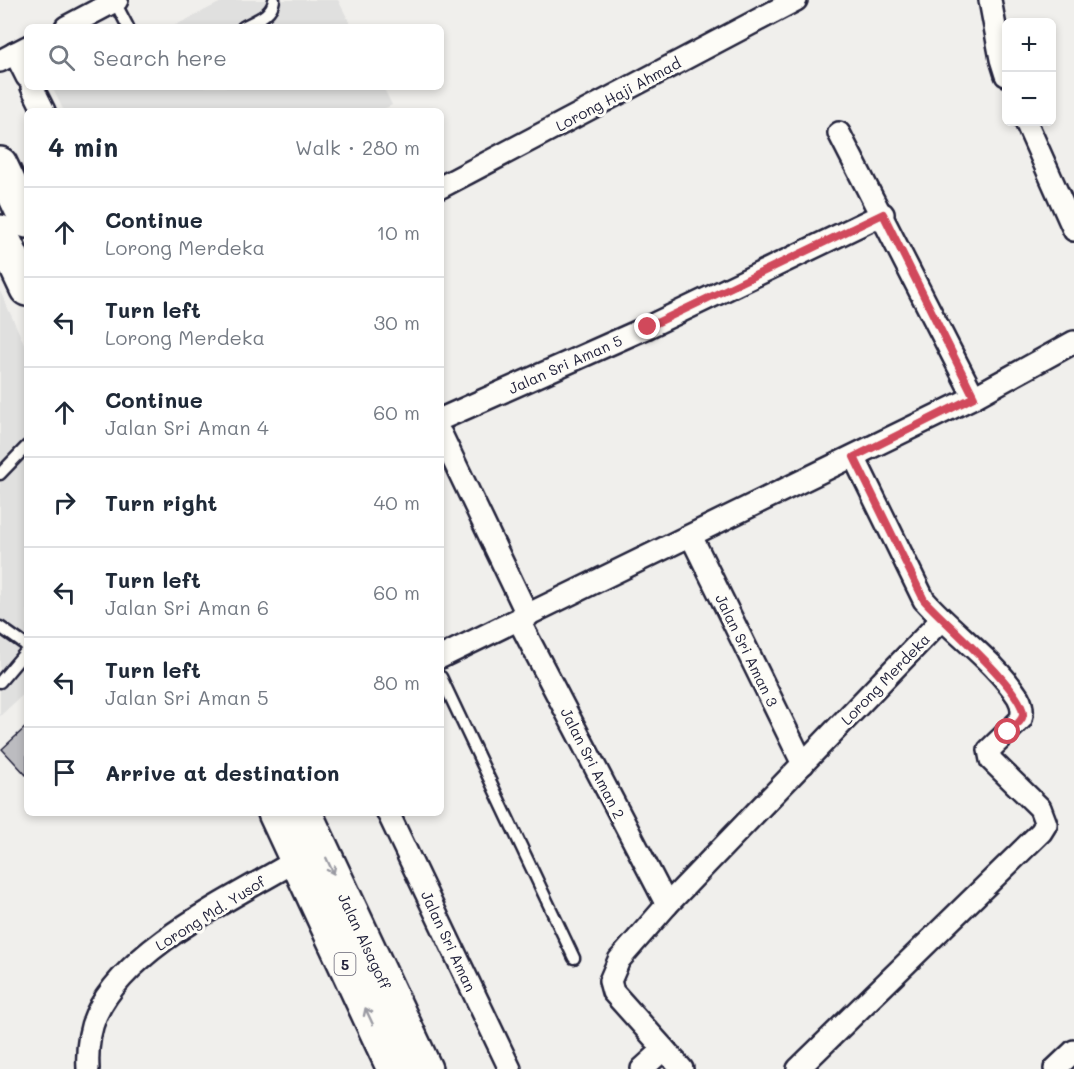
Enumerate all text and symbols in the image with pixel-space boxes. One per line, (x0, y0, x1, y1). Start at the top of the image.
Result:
map controls (1002, 18, 1056, 126)
button: + (1002, 18, 1056, 72)
search box (24, 24, 444, 90)
icon: search (45, 41, 78, 74)
text: Search here (93, 43, 227, 72)
street label: Lorong Haji Ahmad (552, 53, 684, 135)
button: − (1002, 72, 1056, 126)
text: 4 min (48, 130, 118, 164)
text: Walk · 280 m (295, 134, 420, 160)
text: Continue (105, 205, 203, 234)
icon: ahead (48, 216, 81, 249)
text: 10 m (376, 219, 420, 245)
text: Lorong Merdeka (105, 234, 265, 260)
text: Turn left (105, 295, 201, 324)
icon: left (48, 306, 81, 339)
text: 30 m (374, 309, 420, 335)
route end (634, 313, 660, 339)
text: Lorong Merdeka (105, 324, 265, 350)
street label: Jalan Sri Aman 5 (505, 330, 625, 398)
text: Continue (105, 385, 203, 414)
icon: ahead (48, 396, 81, 429)
text: 60 m (373, 399, 420, 425)
text: Jalan Sri Aman 4 (105, 414, 269, 440)
icon: right (48, 486, 81, 519)
text: Turn right (105, 488, 217, 517)
text: 40 m (374, 489, 420, 515)
text: Turn left (105, 565, 201, 594)
icon: left (48, 576, 81, 609)
text: 60 m (373, 579, 420, 605)
street label: Jalan Sri Aman 3 (711, 590, 783, 710)
text: Jalan Sri Aman 6 (105, 594, 269, 620)
street label: Lorong Merdeka (836, 629, 934, 729)
text: Turn left (105, 655, 201, 684)
icon: left (48, 666, 81, 699)
text: 80 m (373, 669, 420, 695)
text: Jalan Sri Aman 5 (105, 684, 269, 710)
street label: Jalan Sri Aman 2 (556, 704, 630, 822)
route start (994, 718, 1020, 744)
icon: arrive (48, 756, 81, 789)
text: Arrive at destination (105, 758, 340, 787)
one-way arrow (324, 856, 336, 874)
street label: Lorong Md. Yusof (151, 871, 270, 955)
street label: Jalan Sri Aman (417, 887, 481, 995)
street label: Jalan Alsagoff (334, 890, 396, 993)
road number: 5 (334, 953, 356, 975)
one-way arrow (363, 1007, 375, 1025)

